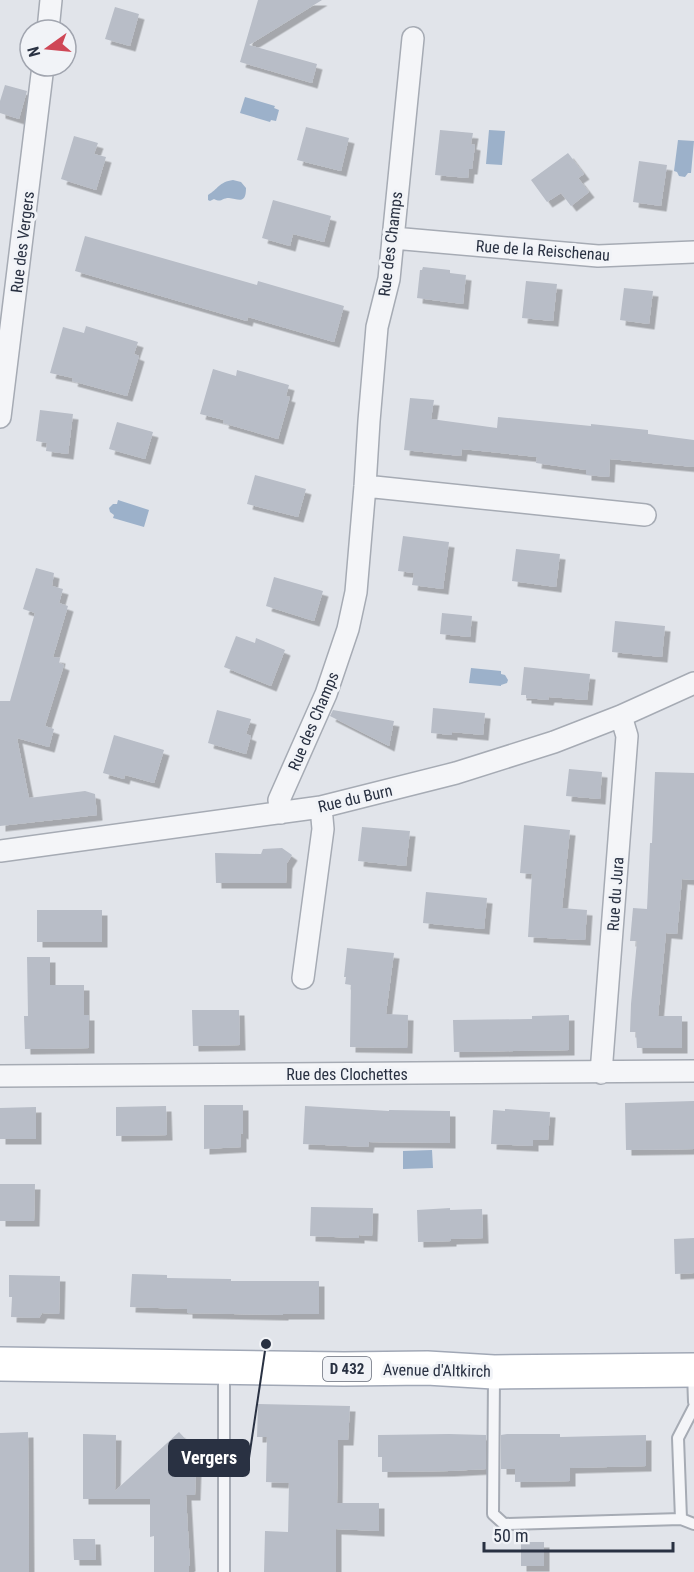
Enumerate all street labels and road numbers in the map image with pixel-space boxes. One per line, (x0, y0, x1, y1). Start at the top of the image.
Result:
street label: Rue des Vergers (7, 190, 38, 294)
street label: Rue des Champs (375, 191, 406, 298)
street label: Rue de la Reischenau (475, 236, 611, 265)
street label: Rue des Champs (284, 669, 343, 773)
street label: Rue du Burn (316, 781, 394, 816)
street label: Rue du Jura (603, 856, 628, 932)
street label: Rue des Clochettes (286, 1065, 408, 1084)
road number: D 432 (323, 1357, 371, 1381)
street label: Avenue d'Altkirch (383, 1360, 491, 1381)

